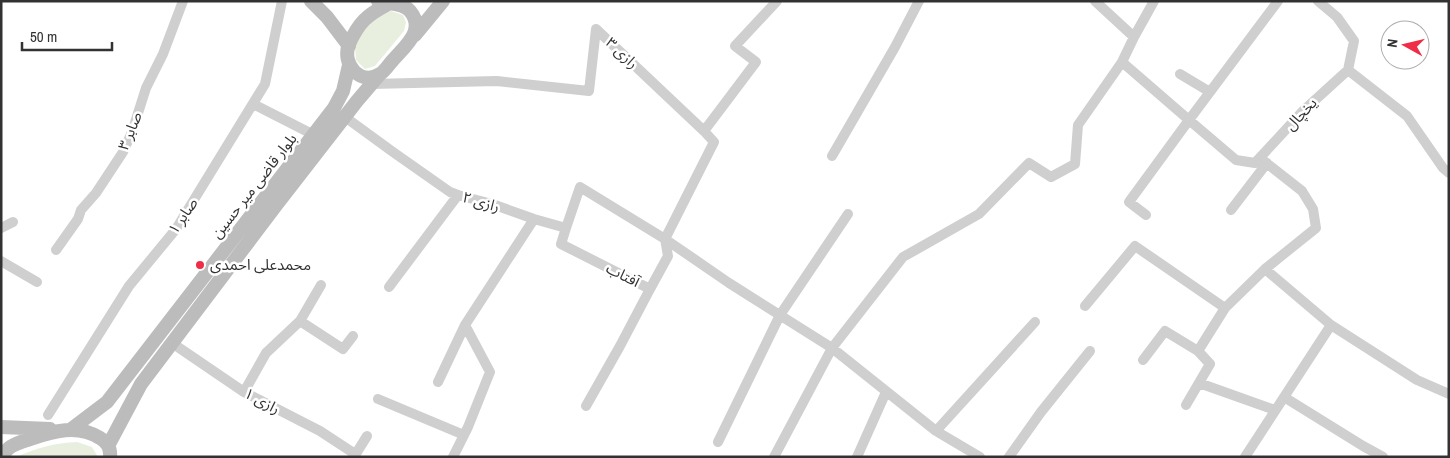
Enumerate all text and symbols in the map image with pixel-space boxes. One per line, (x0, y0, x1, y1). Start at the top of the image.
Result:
scale bar (22, 20, 112, 52)
north arrow (1380, 20, 1430, 70)
text: 50 m (30, 26, 57, 47)
street label: رازی ۳ (601, 32, 643, 73)
text: N (1383, 38, 1402, 49)
street label: یخچال (1280, 92, 1321, 135)
street label: صابر ۳ (112, 108, 147, 153)
street label: بلوار قاضی میر حسین (206, 129, 301, 243)
street label: رازی ۲ (460, 186, 502, 217)
street label: صابر ۱ (163, 193, 202, 238)
place label: محمدعلی احمدی (210, 254, 311, 275)
street label: آفتاب (603, 257, 644, 292)
marker: محمدعلی احمدی (194, 259, 206, 271)
street label: رازی ۱ (241, 382, 284, 419)

